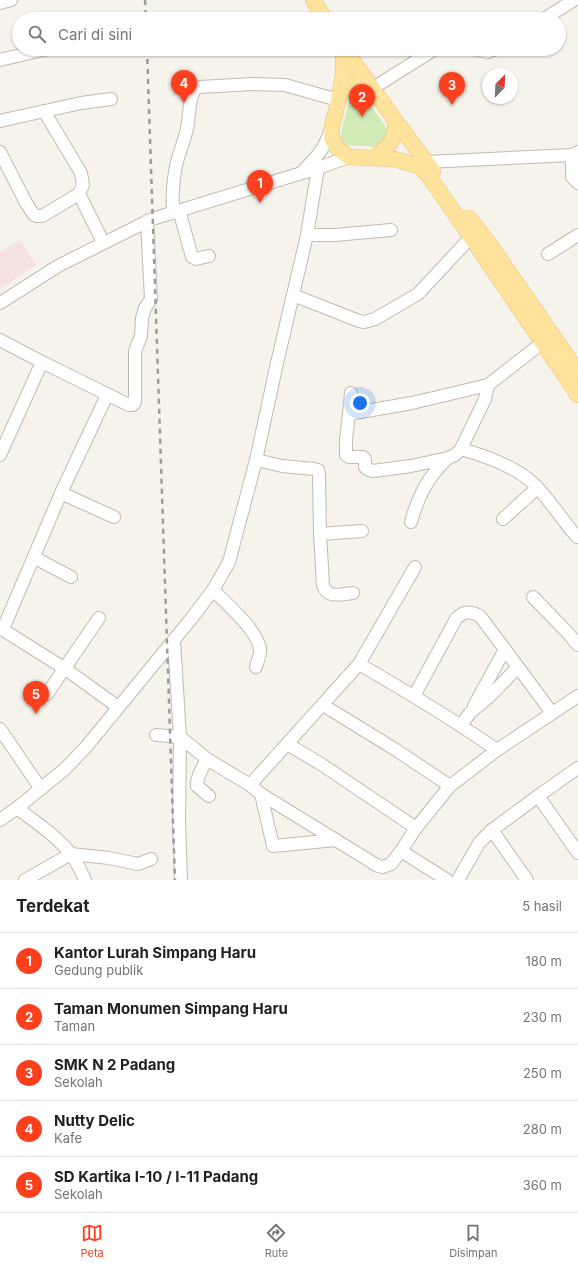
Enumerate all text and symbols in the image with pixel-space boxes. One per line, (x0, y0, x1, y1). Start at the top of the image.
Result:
search box (12, 12, 566, 56)
icon: search (26, 23, 48, 45)
text: Cari di sini (58, 25, 132, 44)
north arrow (482, 68, 518, 104)
pin: 4 (171, 70, 197, 103)
pin: 3 (439, 72, 465, 105)
pin: 2 (349, 84, 375, 117)
pin: 1 (247, 170, 273, 203)
your location (350, 393, 370, 413)
pin: 5 (23, 681, 49, 714)
text: Terdekat (16, 896, 89, 916)
text: 5 hasil (522, 898, 562, 914)
text: Kantor Lurah Simpang Haru (54, 943, 256, 962)
text: 1 (26, 953, 32, 969)
text: 180 m (525, 953, 562, 969)
text: Gedung publik (54, 962, 143, 978)
text: Taman Monumen Simpang Haru (54, 999, 288, 1018)
text: 2 (25, 1009, 33, 1025)
text: 230 m (523, 1009, 562, 1025)
text: Taman (54, 1018, 95, 1034)
text: SMK N 2 Padang (54, 1055, 175, 1074)
text: 3 (25, 1065, 33, 1081)
text: 250 m (523, 1065, 562, 1081)
text: Sekolah (54, 1074, 103, 1090)
text: Nutty Delic (54, 1111, 135, 1130)
text: 4 (25, 1121, 33, 1137)
text: 280 m (523, 1121, 562, 1137)
text: Kafe (54, 1130, 82, 1146)
text: SD Kartika I-10 / I-11 Padang (54, 1167, 258, 1186)
text: 5 (25, 1177, 33, 1193)
text: 360 m (523, 1177, 562, 1193)
text: Sekolah (54, 1186, 103, 1202)
tab: Peta (81, 1222, 104, 1260)
tab: Rute (265, 1222, 288, 1260)
tab: Disimpan (449, 1222, 497, 1260)

